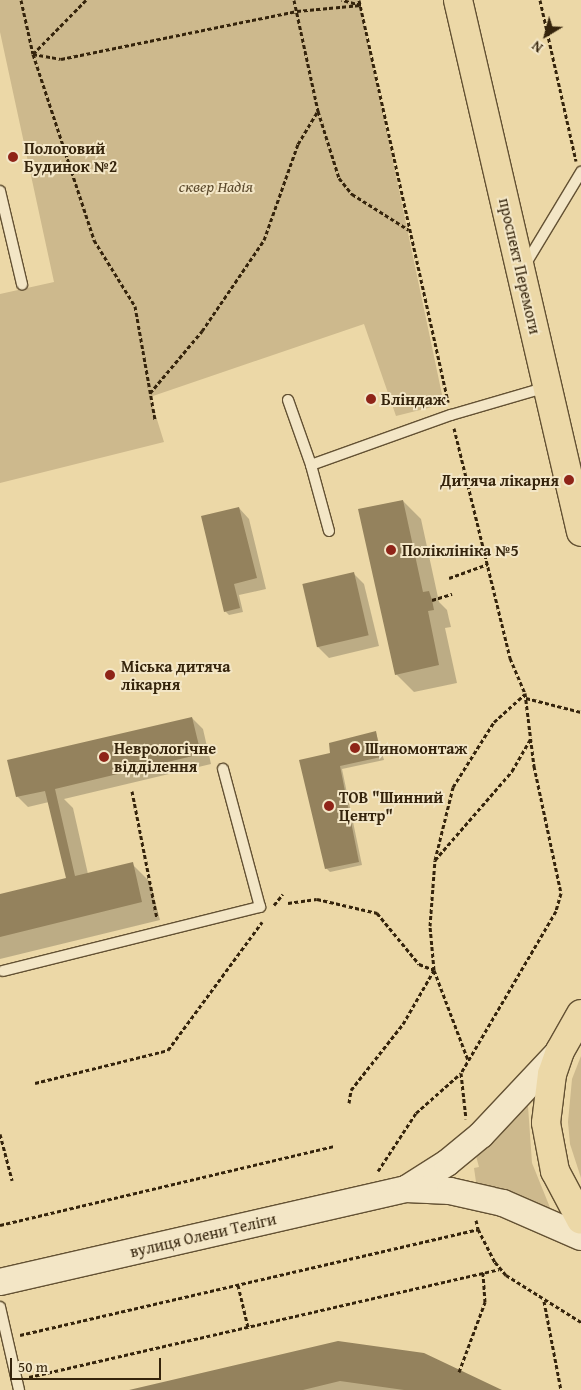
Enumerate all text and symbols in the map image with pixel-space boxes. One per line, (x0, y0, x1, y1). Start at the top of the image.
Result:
north arrow (521, 10, 571, 60)
text: N (527, 36, 547, 58)
place label: Пологовий Будинок №2 (24, 138, 117, 176)
marker: Пологовий Будинок №2 (6, 150, 20, 164)
park label: сквер Надія (179, 176, 253, 196)
street label: проспект Перемоги (495, 196, 545, 336)
place label: Бліндаж (381, 389, 446, 409)
marker: Бліндаж (365, 393, 377, 405)
place label: Дитяча лікарня (440, 470, 559, 490)
marker: Дитяча лікарня (563, 474, 575, 486)
place label: Поліклініка №5 (402, 540, 519, 560)
marker: Поліклініка №5 (384, 543, 398, 557)
place label: Міська дитяча лікарня (121, 656, 231, 694)
marker: Міська дитяча лікарня (103, 668, 117, 682)
place label: Неврологічне відділення (114, 738, 216, 776)
place label: Шиномонтаж (365, 738, 467, 758)
marker: Шиномонтаж (349, 742, 361, 754)
marker: Неврологічне відділення (98, 751, 110, 763)
place label: ТОВ "Шинний Центр" (339, 787, 443, 825)
marker: ТОВ "Шинний Центр" (323, 800, 335, 812)
street label: вулиця Олени Теліги (128, 1209, 278, 1261)
scale bar (12, 1348, 164, 1380)
text: 50 m (18, 1356, 48, 1377)

